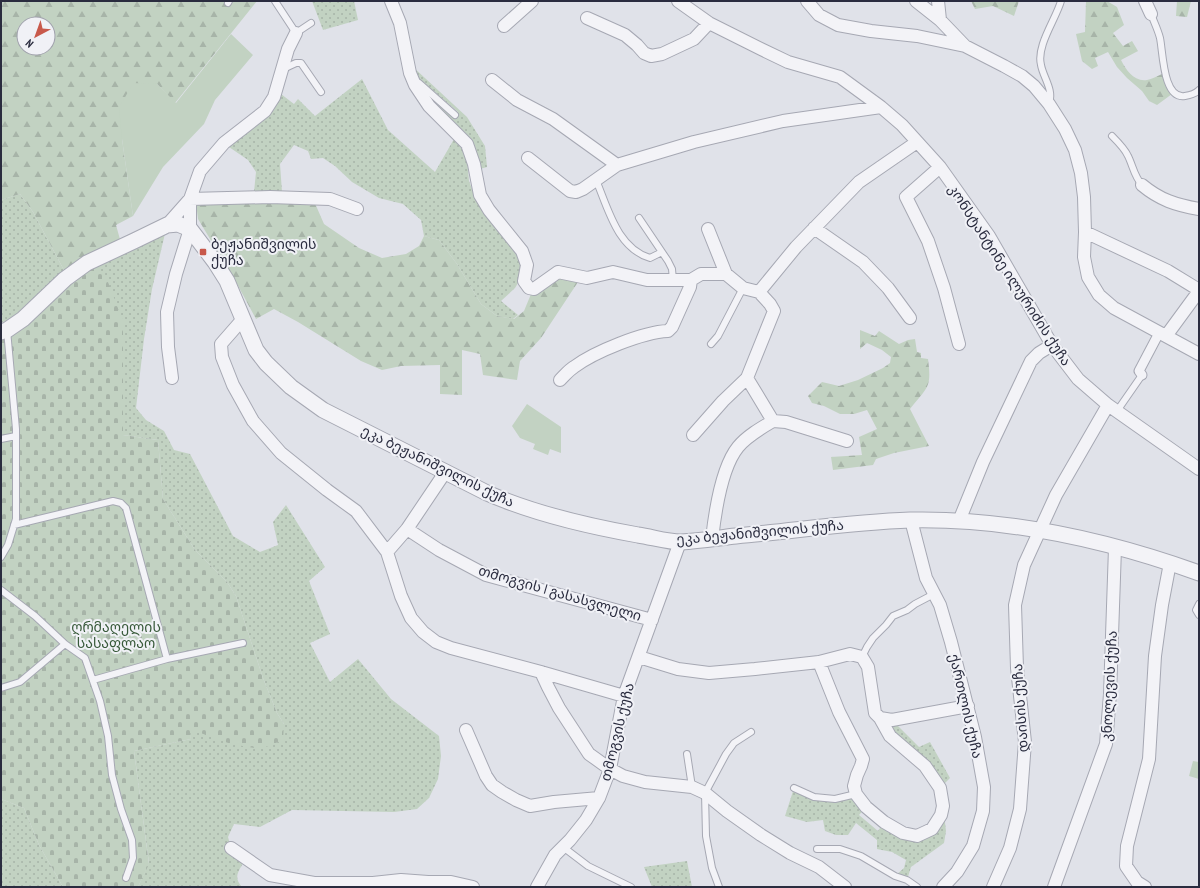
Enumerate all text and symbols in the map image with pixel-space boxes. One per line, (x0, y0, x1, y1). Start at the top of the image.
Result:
north arrow (16, 16, 56, 56)
text: N (23, 36, 36, 51)
street label: კონსტანტინე ილურიძის ქუჩა (944, 181, 1076, 369)
place label: ბეჟანიშვილის ქუჩა (211, 235, 316, 269)
marker: ბეჟანიშვილის ქუჩა (198, 247, 208, 257)
street label: ეკა ბეჟანიშვილის ქუჩა (359, 421, 517, 511)
street label: ეკა ბეჟანიშვილის ქუჩა (676, 516, 844, 548)
street label: თმოგვის I გასასვლელი (476, 561, 644, 625)
park label: ღრმაღელის სასაფლაო (71, 618, 161, 652)
street label: კნოლევის ქუჩა (1097, 630, 1121, 742)
street label: ქართლის ქუჩა (945, 652, 987, 760)
street label: დაისის ქუჩა (1008, 663, 1032, 753)
street label: თმოგვის ქუჩა (596, 681, 638, 783)

